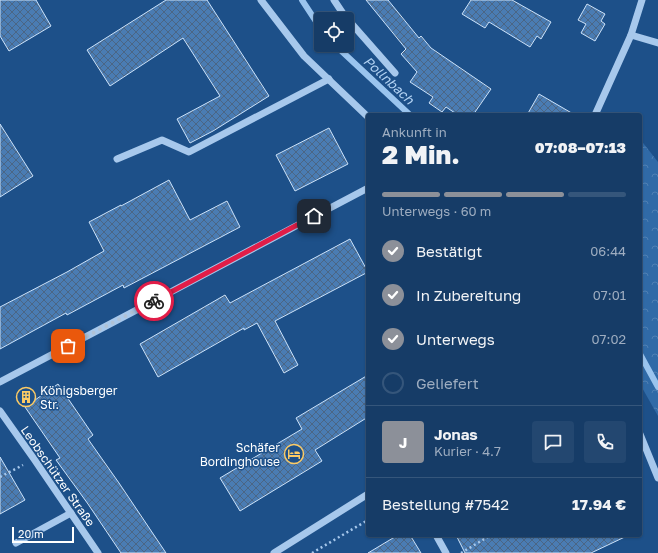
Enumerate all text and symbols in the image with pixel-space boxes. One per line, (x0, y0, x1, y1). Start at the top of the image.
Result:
map controls (314, 12, 354, 52)
button: locate (314, 12, 354, 52)
water label: Pollnbach (361, 53, 418, 108)
text: Ankunft in (382, 124, 447, 140)
text: 07:08–07:13 (535, 138, 626, 156)
text: 2 Min. (382, 139, 460, 170)
pin (297, 199, 331, 233)
text: Unterwegs · 60 m (382, 203, 491, 219)
icon: home (303, 205, 325, 227)
icon: check (382, 240, 404, 262)
text: Bestätigt (416, 242, 482, 260)
text: 06:44 (590, 243, 626, 259)
courier (134, 281, 174, 321)
icon: check (382, 284, 404, 306)
text: In Zubereitung (416, 286, 521, 304)
text: 07:01 (593, 287, 626, 303)
icon: bike (143, 290, 165, 312)
icon: check (382, 328, 404, 350)
pin (51, 329, 85, 363)
text: Unterwegs (416, 330, 495, 348)
text: 07:02 (592, 331, 626, 347)
icon: bag (57, 335, 79, 357)
text: Geliefert (416, 374, 479, 392)
place label: Königsberger Str. (40, 383, 118, 412)
building icon: Königsberger Str. (15, 386, 37, 408)
button: chat (532, 421, 574, 463)
button: phone (584, 421, 626, 463)
street label: Leobschützer Straße (18, 423, 98, 529)
text: Jonas (434, 425, 478, 443)
text: J (399, 433, 407, 451)
place label: Schäfer Bordinghouse (200, 440, 280, 469)
hotel icon: Schäfer Bordinghouse (283, 443, 305, 465)
text: Kurier · 4.7 (434, 443, 501, 459)
text: Bestellung #7542 (382, 495, 509, 513)
text: 17.94 € (572, 495, 626, 513)
scale bar (12, 525, 74, 544)
text: 20 m (18, 527, 44, 540)

